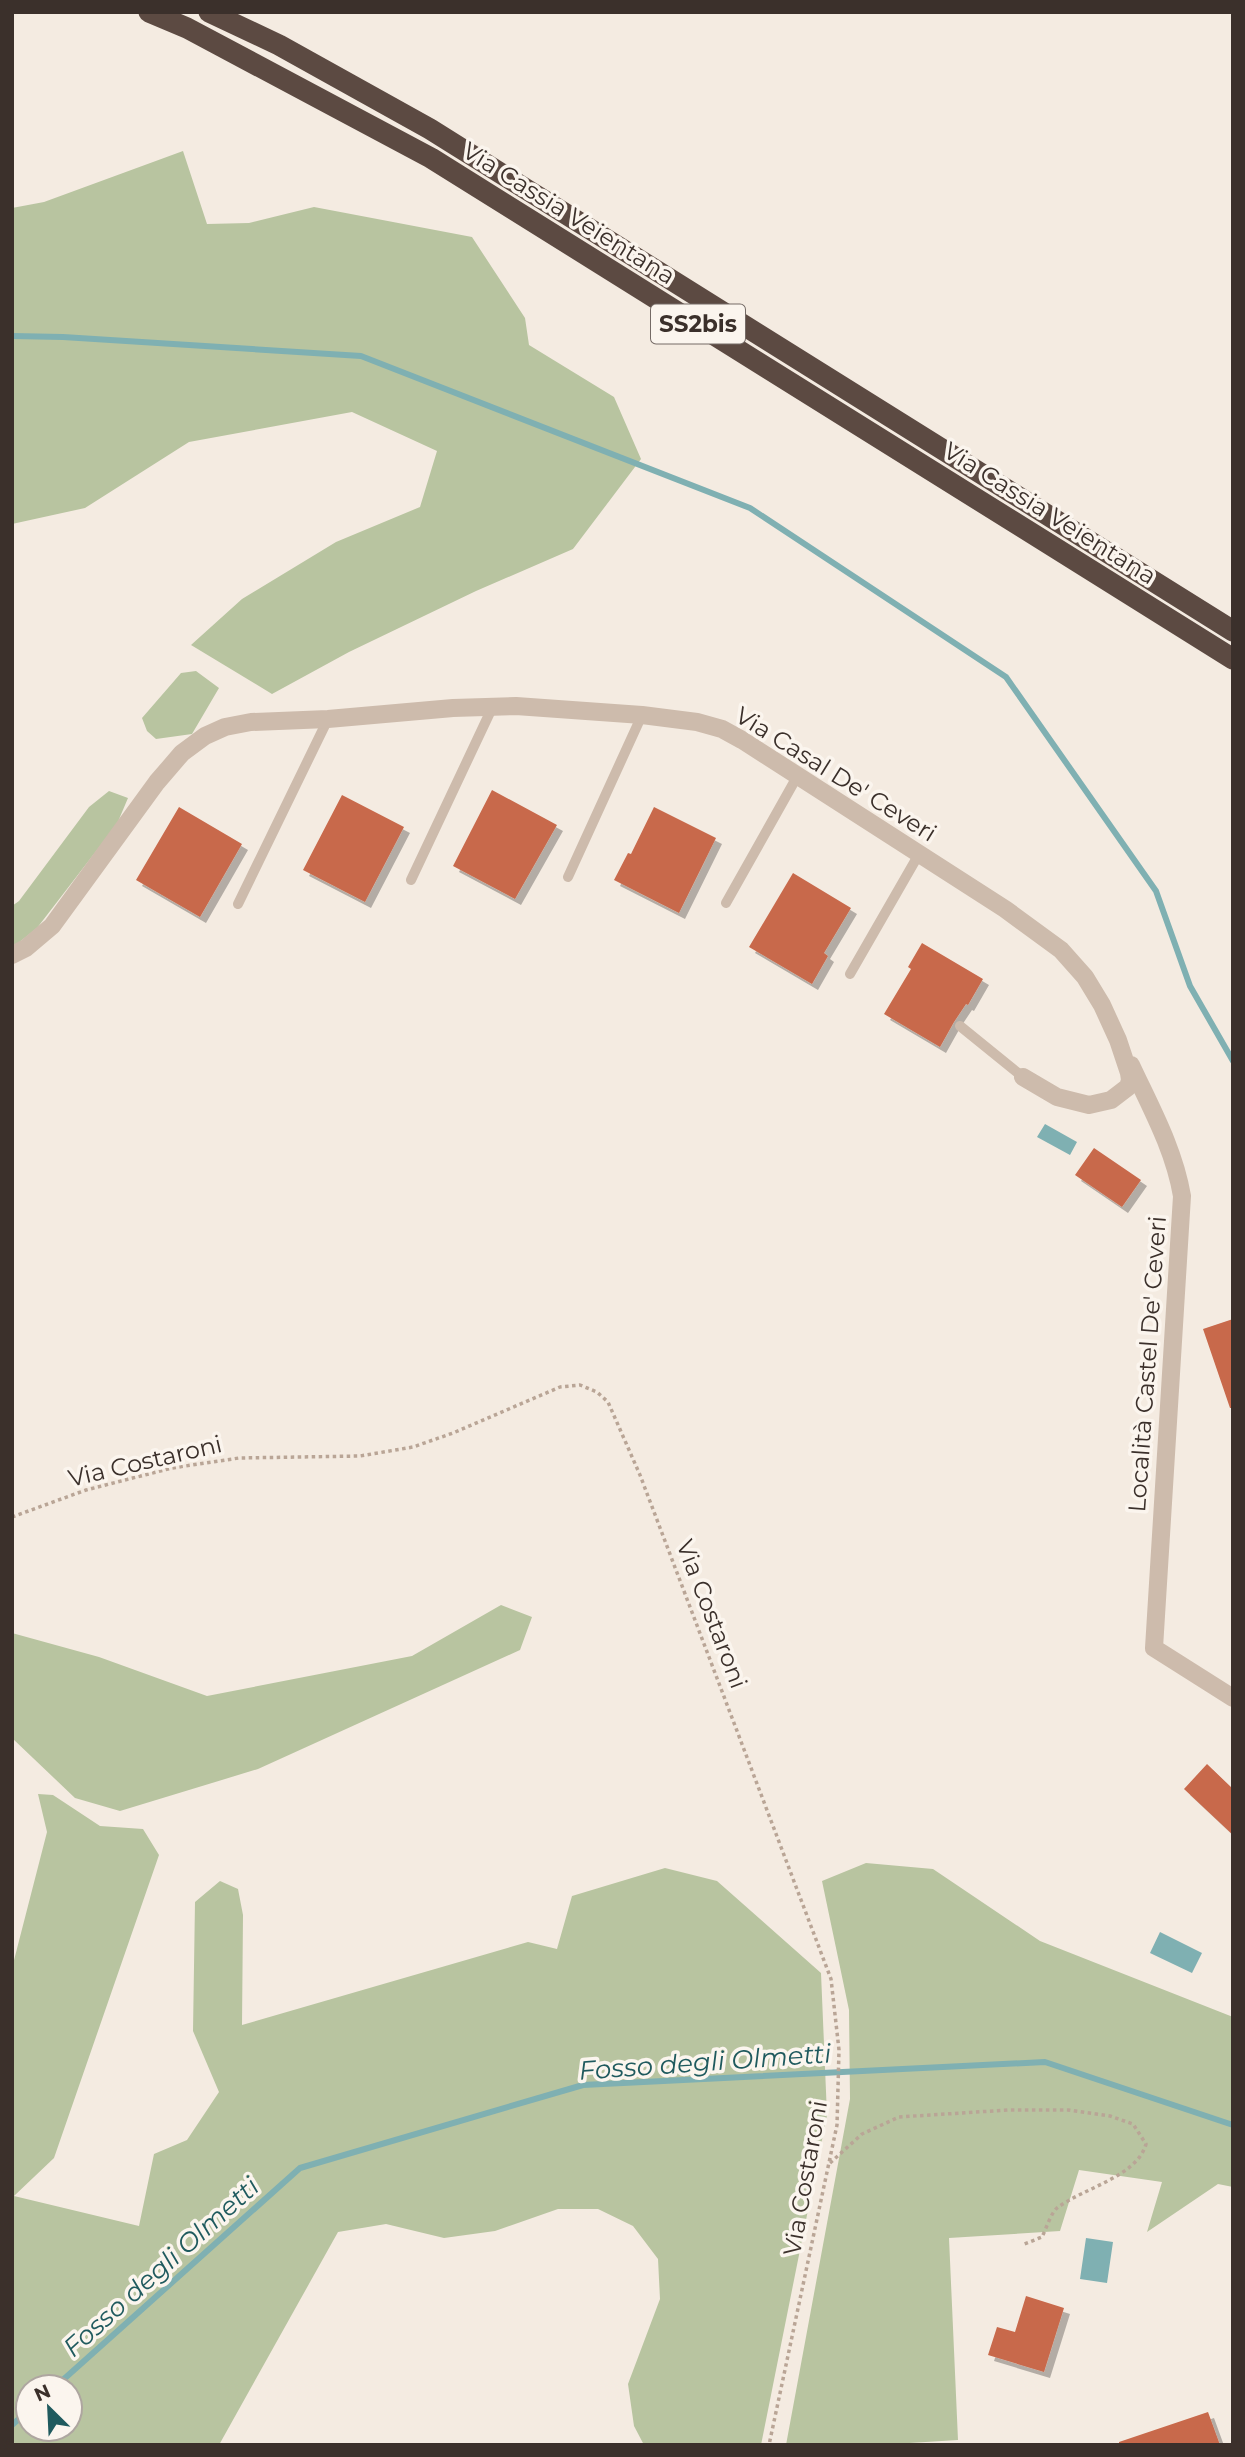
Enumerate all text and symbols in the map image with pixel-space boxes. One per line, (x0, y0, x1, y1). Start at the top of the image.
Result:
street label: Via Cassia Veientana (457, 136, 681, 290)
road number: SS2bis (651, 304, 745, 344)
street label: Via Cassia Veientana (938, 436, 1162, 590)
street label: Via Casal De' Ceveri (730, 700, 942, 848)
street label: Località Castel De' Ceveri (1122, 1215, 1172, 1513)
street label: Via Costaroni (65, 1429, 225, 1493)
street label: Via Costaroni (670, 1536, 754, 1692)
water label: Fosso degli Olmetti (578, 2037, 833, 2087)
street label: Via Costaroni (777, 2098, 833, 2258)
water label: Fosso degli Olmetti (56, 2170, 266, 2363)
north arrow (14, 2373, 84, 2443)
text: N (31, 2379, 54, 2407)

